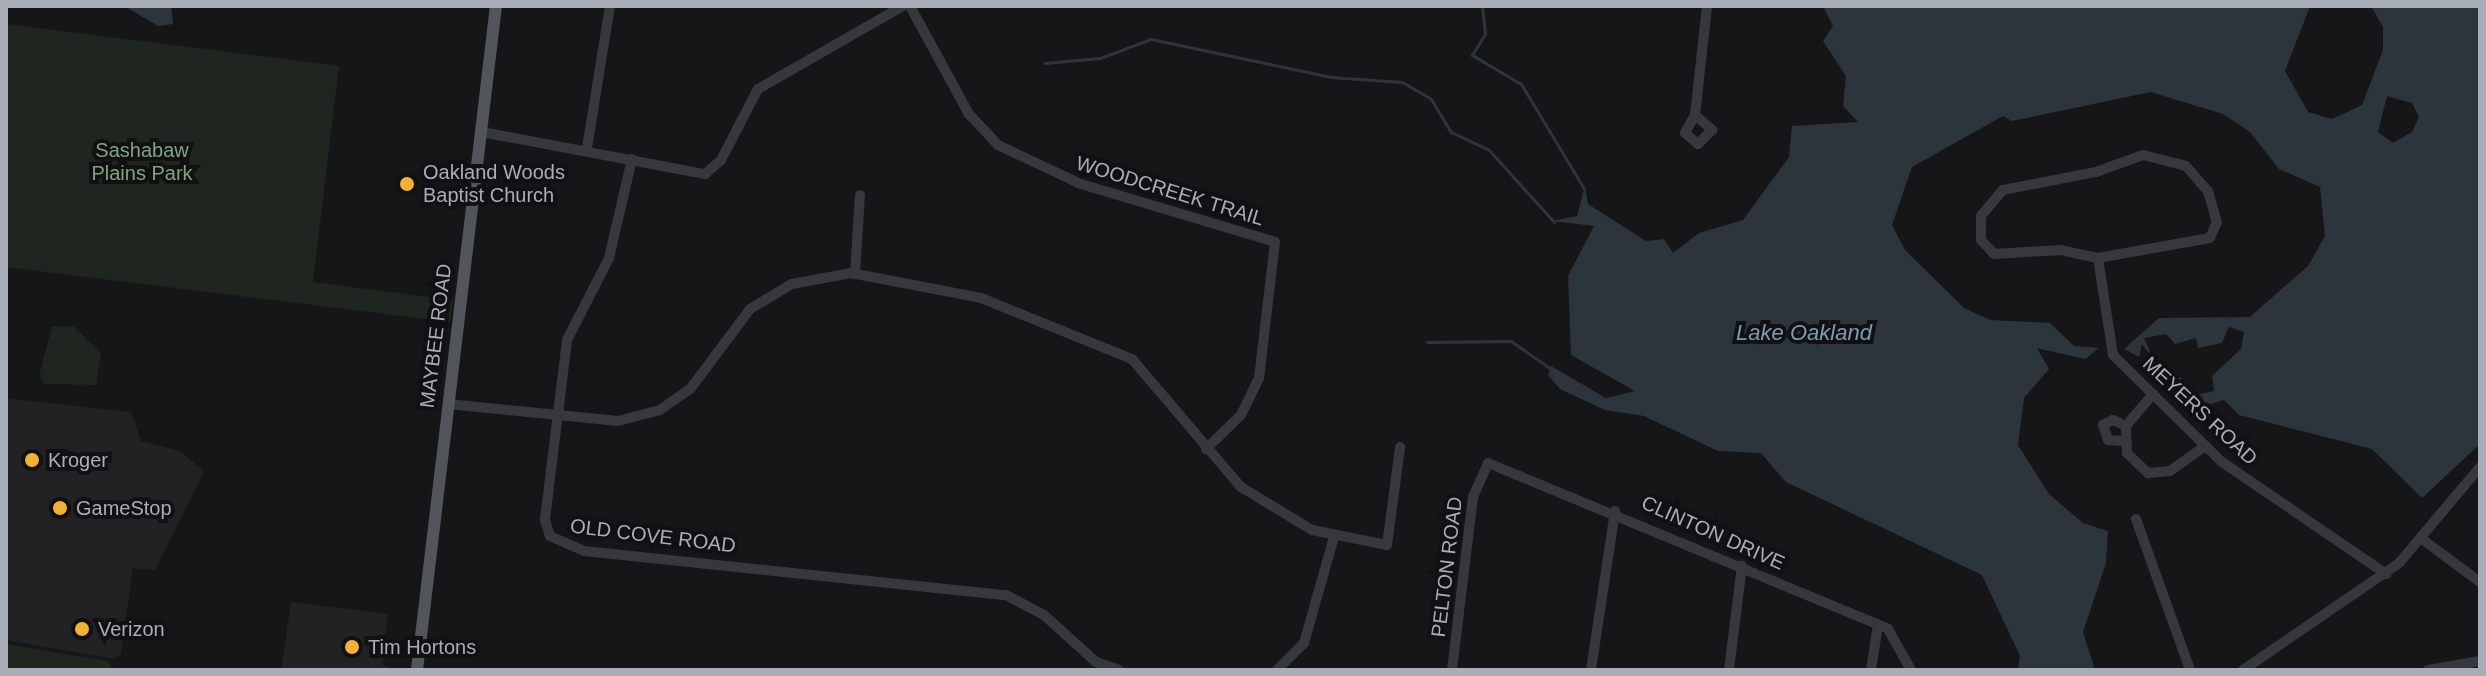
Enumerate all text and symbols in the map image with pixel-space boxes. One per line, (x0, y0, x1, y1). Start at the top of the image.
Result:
park label: Sashabaw Plains Park (91, 139, 193, 186)
street label: WOODCREEK TRAIL (1073, 151, 1267, 231)
place label: Oakland Woods Baptist Church (423, 160, 565, 207)
marker: Oakland Woods Baptist Church (398, 175, 416, 193)
street label: MAYBEE ROAD (415, 262, 457, 410)
water label: Lake Oakland (1736, 320, 1872, 346)
street label: MEYERS ROAD (2138, 352, 2262, 470)
place label: Kroger (48, 448, 108, 472)
marker: Kroger (23, 451, 41, 469)
street label: CLINTON DRIVE (1638, 491, 1788, 575)
street label: PELTON ROAD (1426, 495, 1468, 639)
place label: GameStop (76, 496, 172, 520)
marker: GameStop (51, 499, 69, 517)
street label: OLD COVE ROAD (569, 514, 737, 558)
place label: Verizon (98, 617, 165, 641)
marker: Verizon (73, 620, 91, 638)
place label: Tim Hortons (368, 635, 476, 659)
marker: Tim Hortons (343, 638, 361, 656)

